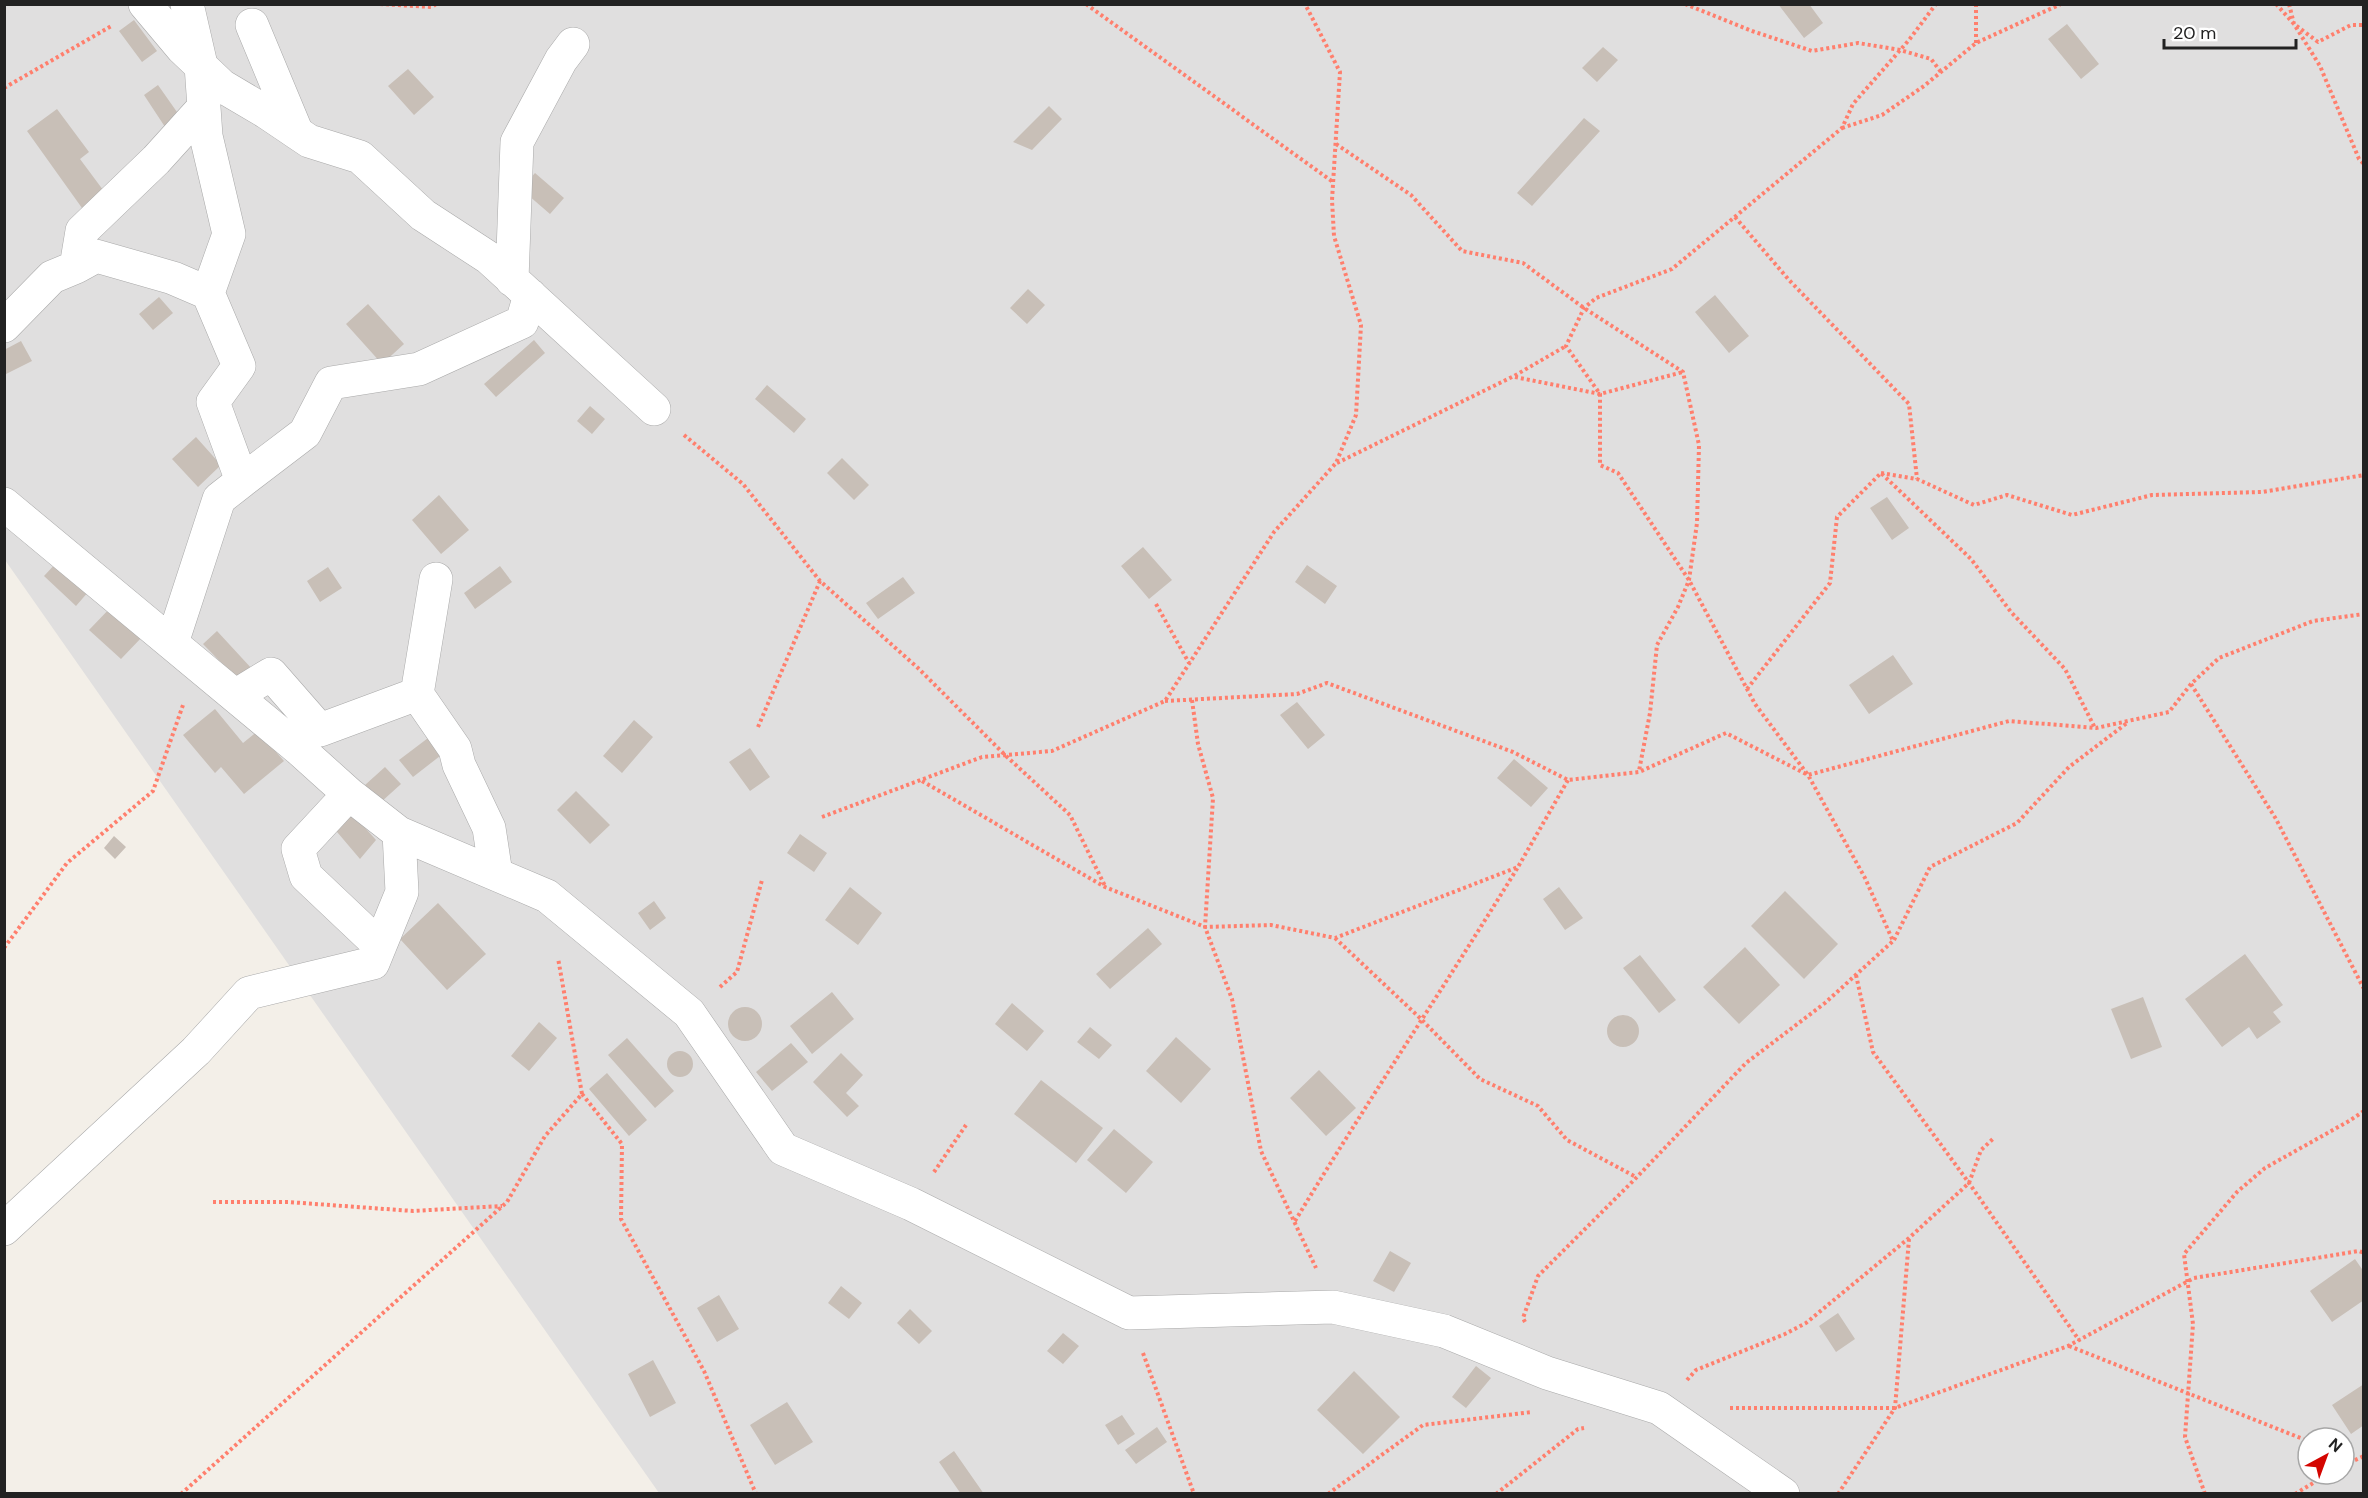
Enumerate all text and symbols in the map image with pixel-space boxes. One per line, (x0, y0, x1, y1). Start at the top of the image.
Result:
scale bar (2164, 12, 2296, 50)
text: 20 m (2173, 21, 2216, 45)
north arrow (2296, 1426, 2356, 1486)
text: N (2324, 1433, 2347, 1457)

